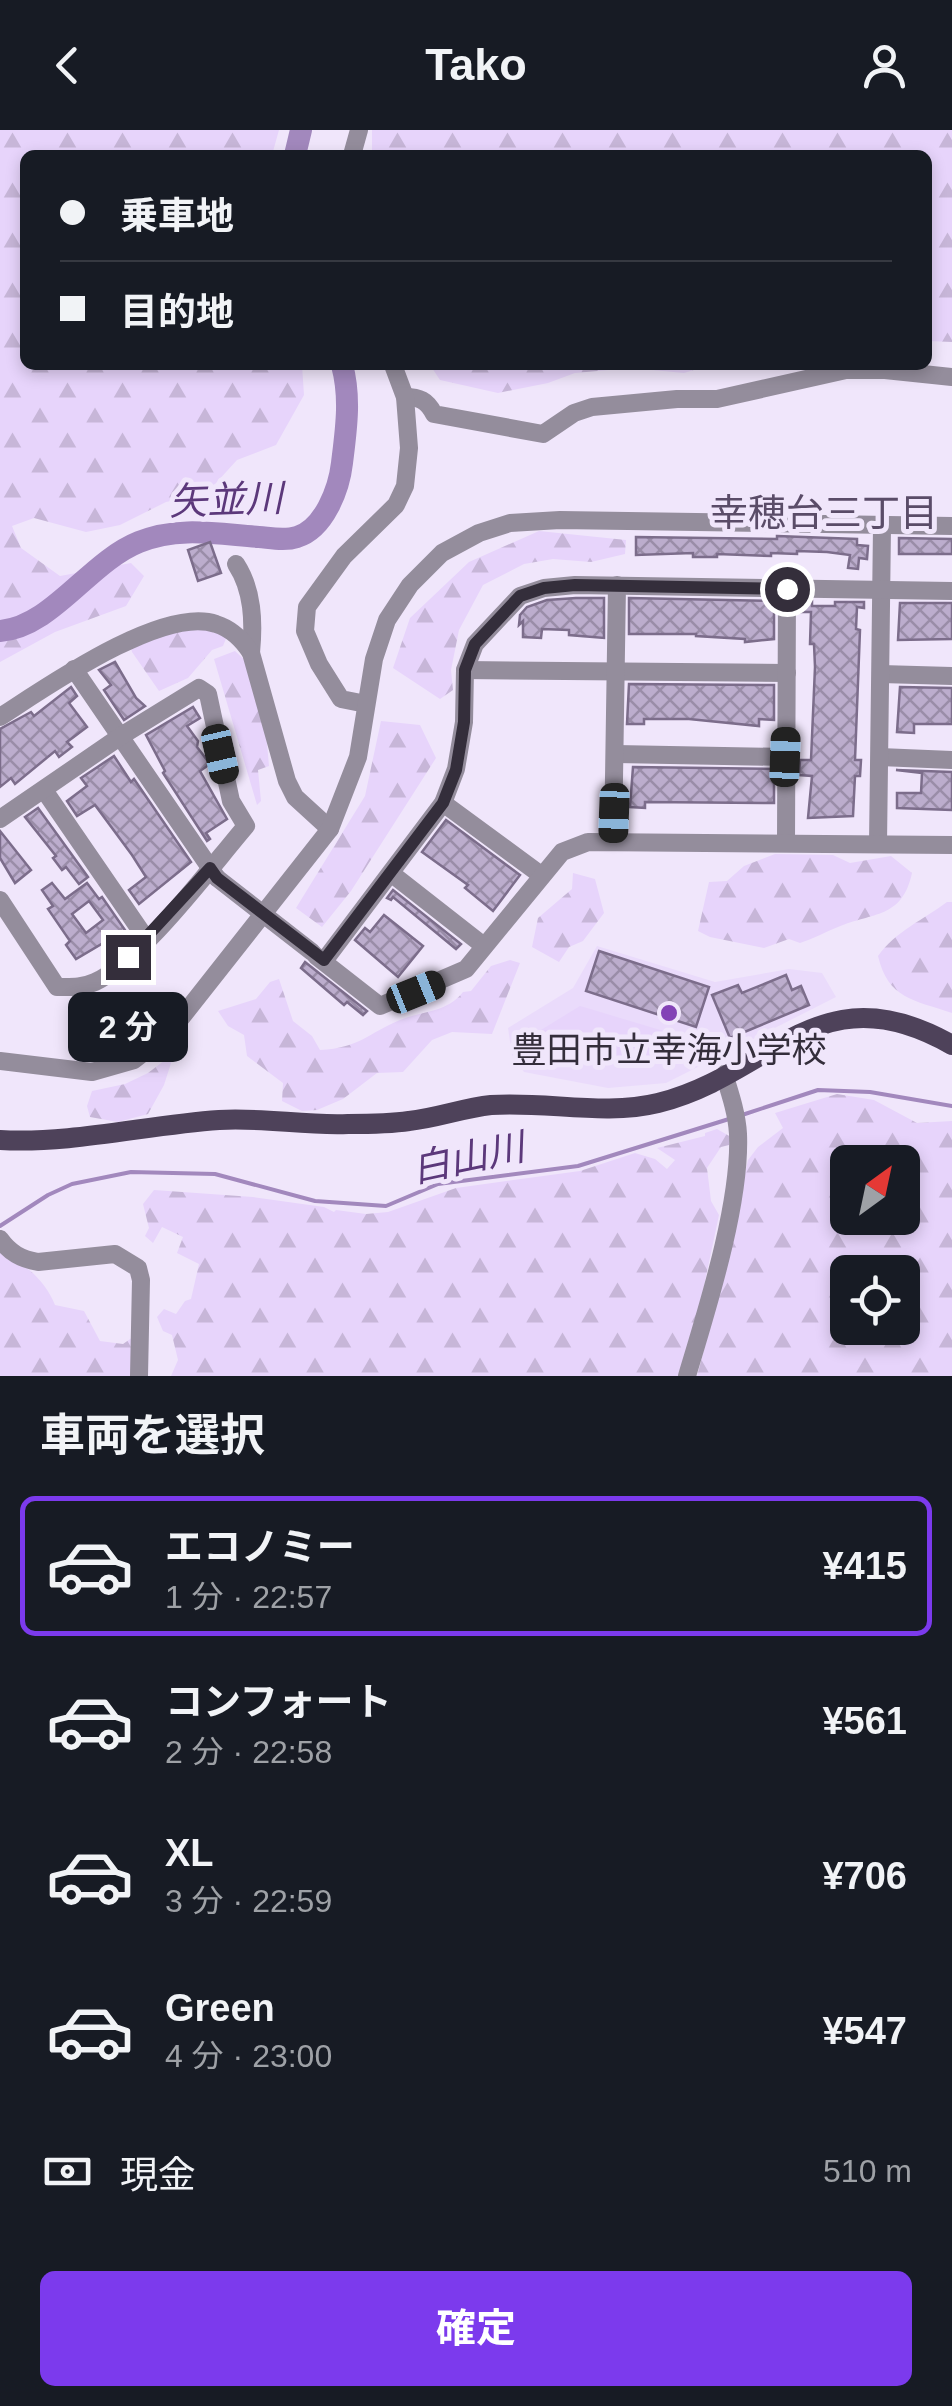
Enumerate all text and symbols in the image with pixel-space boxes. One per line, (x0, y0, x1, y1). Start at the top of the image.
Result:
icon: back (40, 38, 95, 93)
icon: person (857, 38, 912, 93)
text: Tako (425, 39, 527, 90)
text: 乗車地 (120, 195, 234, 237)
text: 目的地 (120, 291, 234, 333)
water label: 矢並川 (168, 477, 288, 523)
district label: 幸穂台三丁目 (710, 492, 938, 534)
route start (765, 567, 810, 612)
car (199, 721, 241, 787)
car (769, 726, 801, 788)
car (598, 782, 630, 844)
route end (106, 935, 151, 980)
car (383, 967, 449, 1017)
callout: 2 分 (68, 992, 188, 1062)
marker: 豊田市立幸海小学校 (658, 1002, 680, 1024)
text: 2 分 (99, 1009, 157, 1045)
place label: 豊田市立幸海小学校 (511, 1030, 827, 1069)
water label: 白山川 (408, 1125, 532, 1190)
north arrow (830, 1145, 920, 1235)
map controls (830, 1145, 920, 1345)
button: locate (830, 1255, 920, 1345)
text: 車両を選択 (40, 1410, 265, 1461)
icon: car (45, 1521, 135, 1611)
text: エコノミー (165, 1526, 355, 1568)
text: ¥415 (822, 1545, 907, 1587)
text: 1 分 · 22:57 (165, 1579, 332, 1615)
icon: car (45, 1676, 135, 1766)
text: コンフォート (165, 1681, 392, 1723)
text: ¥561 (822, 1700, 907, 1742)
text: 2 分 · 22:58 (165, 1734, 332, 1770)
icon: car (45, 1831, 135, 1921)
text: XL (165, 1832, 214, 1874)
text: ¥706 (822, 1855, 907, 1897)
text: 3 分 · 22:59 (165, 1883, 332, 1919)
icon: car (45, 1986, 135, 2076)
text: Green (165, 1987, 275, 2029)
text: ¥547 (822, 2010, 907, 2052)
text: 4 分 · 23:00 (165, 2038, 332, 2074)
icon: cash (40, 2144, 95, 2199)
text: 510 m (823, 2153, 912, 2189)
text: 現金 (120, 2154, 196, 2196)
button: 確定 (40, 2271, 912, 2386)

